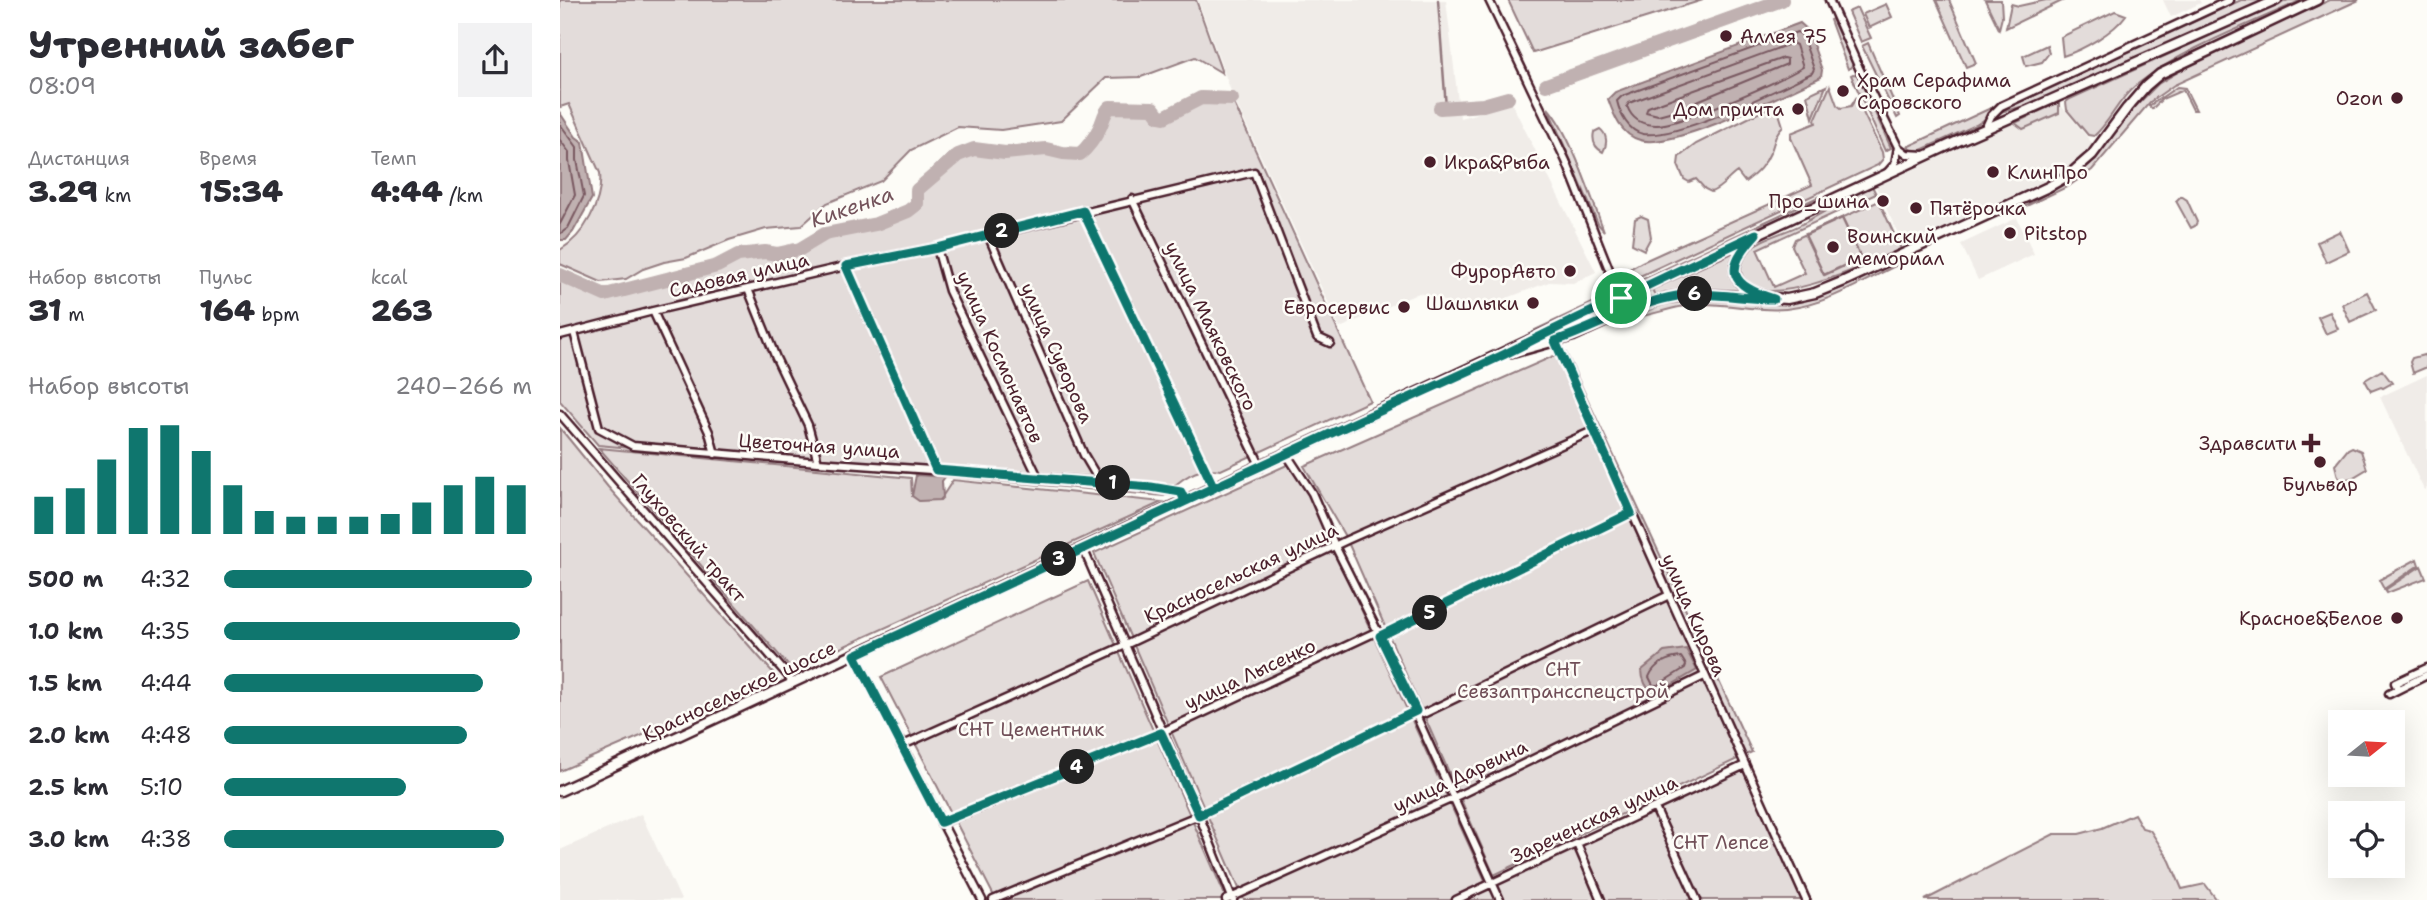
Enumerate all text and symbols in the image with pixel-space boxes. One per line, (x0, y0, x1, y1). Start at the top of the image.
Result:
text: Утренний забег (28, 19, 354, 70)
button: share (458, 23, 532, 97)
place label: Аллея 75 (1740, 24, 1827, 49)
marker: Аллея 75 (1718, 28, 1734, 44)
place label: Храм Серафима Саровского (1857, 68, 2011, 115)
text: 08:09 (28, 71, 96, 101)
marker: Храм Серафима Саровского (1835, 83, 1851, 99)
place label: Ozon (2336, 86, 2383, 111)
marker: Ozon (2389, 90, 2405, 106)
place label: Дом причта (1673, 97, 1784, 122)
marker: Дом причта (1790, 101, 1806, 117)
text: Дистанция (28, 146, 130, 171)
text: Время (199, 146, 257, 171)
text: Темп (371, 146, 417, 171)
place label: Икра&Рыба (1444, 150, 1550, 175)
marker: Икра&Рыба (1422, 154, 1438, 170)
place label: КлинПро (2007, 160, 2088, 185)
marker: КлинПро (1985, 164, 2001, 180)
text: 3.29 (28, 171, 98, 212)
text: 15:34 (199, 171, 283, 212)
text: 4:44 (371, 171, 443, 212)
water label: Кикенка (807, 180, 897, 234)
text: km (98, 183, 131, 208)
text: /km (443, 183, 483, 208)
place label: Про_шина (1769, 189, 1869, 214)
marker: Про_шина (1875, 193, 1891, 209)
place label: Пятёрочка (1930, 196, 2026, 221)
marker: Пятёрочка (1908, 200, 1924, 216)
pin: 2 (984, 214, 1020, 248)
text: 2 (995, 218, 1008, 243)
place label: Pitstop (2024, 221, 2087, 246)
place label: Воинский мемориал (1847, 224, 1945, 271)
marker: Pitstop (2002, 225, 2018, 241)
street label: улица Маяковского (1159, 237, 1263, 415)
marker: Воинский мемориал (1825, 239, 1841, 255)
street label: Садовая улица (667, 247, 812, 303)
place label: ФурорАвто (1451, 259, 1556, 284)
marker: ФурорАвто (1562, 263, 1578, 279)
text: Набор высоты (28, 265, 161, 290)
text: Пульс (199, 265, 253, 290)
text: kcal (371, 265, 408, 290)
street label: улица Космонавтов (951, 267, 1049, 447)
pin (1591, 268, 1651, 328)
pin: 6 (1678, 276, 1712, 312)
street label: улица Суворова (1015, 279, 1099, 427)
icon: arrive (1602, 279, 1640, 317)
text: 6 (1688, 281, 1701, 306)
text: 31 (28, 290, 62, 331)
text: 164 (199, 290, 255, 331)
text: 263 (371, 290, 433, 331)
place label: Шашлыки (1426, 291, 1519, 316)
place label: Евросервис (1283, 295, 1390, 320)
marker: Шашлыки (1525, 295, 1541, 311)
marker: Евросервис (1396, 299, 1412, 315)
text: m (62, 302, 85, 327)
text: bpm (255, 302, 300, 327)
text: Набор высоты (28, 371, 189, 401)
text: 240–266 m (395, 371, 532, 401)
street label: Цветочная улица (737, 428, 901, 464)
place label: Здравсити (2199, 431, 2297, 456)
marker: Здравсити (2303, 435, 2319, 451)
marker: Бульвар (2312, 454, 2328, 470)
pin: 1 (1096, 466, 1130, 500)
street label: Глуховский тракт (626, 469, 752, 608)
text: 1 (1108, 470, 1117, 495)
place label: Бульвар (2282, 472, 2358, 497)
street label: Красносельская улица (1140, 517, 1342, 629)
pin: 3 (1042, 542, 1076, 576)
text: 3 (1052, 546, 1065, 571)
street label: улица Кирова (1656, 550, 1732, 680)
text: 500 m (28, 564, 103, 594)
text: 4:32 (140, 564, 191, 594)
pin: 5 (1412, 596, 1448, 630)
text: 5 (1424, 600, 1435, 625)
place label: Красное&Белое (2239, 606, 2383, 631)
marker: Красное&Белое (2389, 610, 2405, 626)
text: 1.0 km (28, 616, 103, 646)
text: 4:35 (140, 616, 190, 646)
street label: улица Лысенко (1180, 633, 1320, 715)
street label: Красносельское шоссе (638, 635, 840, 747)
park label: СНТ Севзаптрансспецстрой (1457, 657, 1669, 704)
text: 1.5 km (28, 668, 102, 698)
text: 4:44 (140, 668, 192, 698)
north arrow (2328, 710, 2404, 788)
map controls (2328, 710, 2405, 878)
park label: СНТ Цементник (958, 717, 1104, 742)
text: 2.0 km (28, 720, 110, 750)
text: 4:48 (140, 720, 192, 750)
street label: улица Дарвина (1389, 734, 1532, 818)
pin: 4 (1060, 750, 1094, 784)
text: 4 (1070, 754, 1083, 779)
street label: Зареченская улица (1507, 769, 1682, 869)
text: 2.5 km (28, 772, 109, 802)
text: 5:10 (140, 772, 183, 802)
button: locate (2328, 801, 2405, 878)
text: 3.0 km (28, 824, 109, 854)
text: 4:38 (140, 824, 192, 854)
park label: СНТ Лепсе (1673, 830, 1769, 855)

